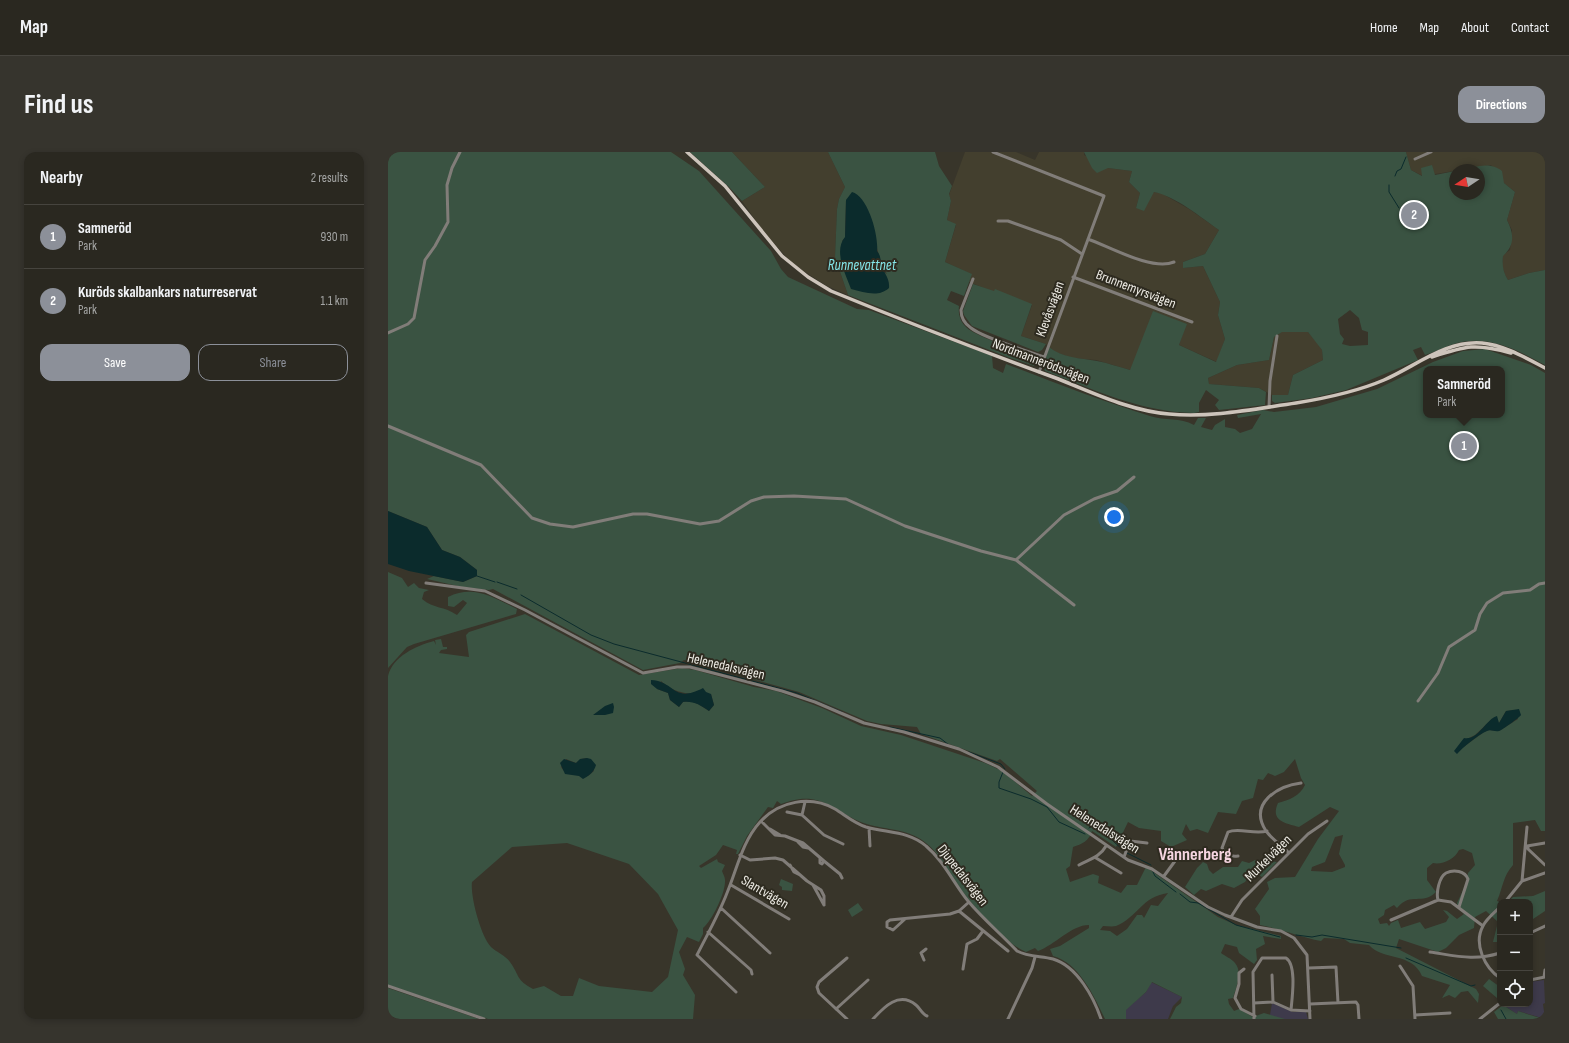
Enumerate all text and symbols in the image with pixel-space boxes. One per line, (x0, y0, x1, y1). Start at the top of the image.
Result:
text: Map (20, 16, 48, 39)
text: Home (1370, 19, 1398, 36)
text: Map (1420, 19, 1439, 36)
text: About (1461, 19, 1489, 36)
text: Contact (1511, 19, 1549, 36)
button: Directions (1458, 86, 1545, 123)
text: Find us (24, 88, 93, 121)
north arrow (1449, 164, 1485, 200)
text: Nearby (40, 168, 83, 188)
text: 2 results (311, 170, 348, 186)
pin: 2 (1401, 200, 1427, 230)
text: Samneröd (78, 219, 131, 238)
text: 1 (50, 229, 56, 245)
text: 930 m (321, 229, 348, 245)
text: Park (78, 238, 97, 254)
water label: Runnevattnet (828, 256, 897, 275)
street label: Brunnemyrsvägen (1093, 266, 1179, 312)
street label: Klevåsvägen (1032, 279, 1068, 339)
text: Kuröds skalbankars naturreservat (78, 283, 257, 302)
text: 2 (50, 293, 56, 309)
text: 1.1 km (321, 293, 348, 309)
text: Park (78, 302, 97, 318)
street label: Nordmannerödsvägen (990, 335, 1092, 387)
button: Save (40, 344, 190, 381)
button: Share (198, 344, 348, 381)
popup (1423, 366, 1505, 418)
text: Samneröd (1437, 375, 1491, 394)
text: Park (1437, 394, 1456, 410)
pin: 1 (1451, 431, 1477, 461)
your location (1104, 507, 1124, 527)
street label: Helenedalsvägen (686, 649, 766, 683)
street label: Helenedalsvägen (1067, 801, 1143, 857)
street label: Murkelvägen (1241, 831, 1295, 885)
street label: Djupedalsvägen (934, 841, 992, 909)
district label: Vännerberg (1158, 844, 1232, 865)
street label: Slantvägen (738, 872, 792, 912)
map controls (1497, 899, 1533, 1007)
button: + (1497, 899, 1533, 935)
button: − (1497, 935, 1533, 971)
button: locate (1497, 971, 1533, 1007)

